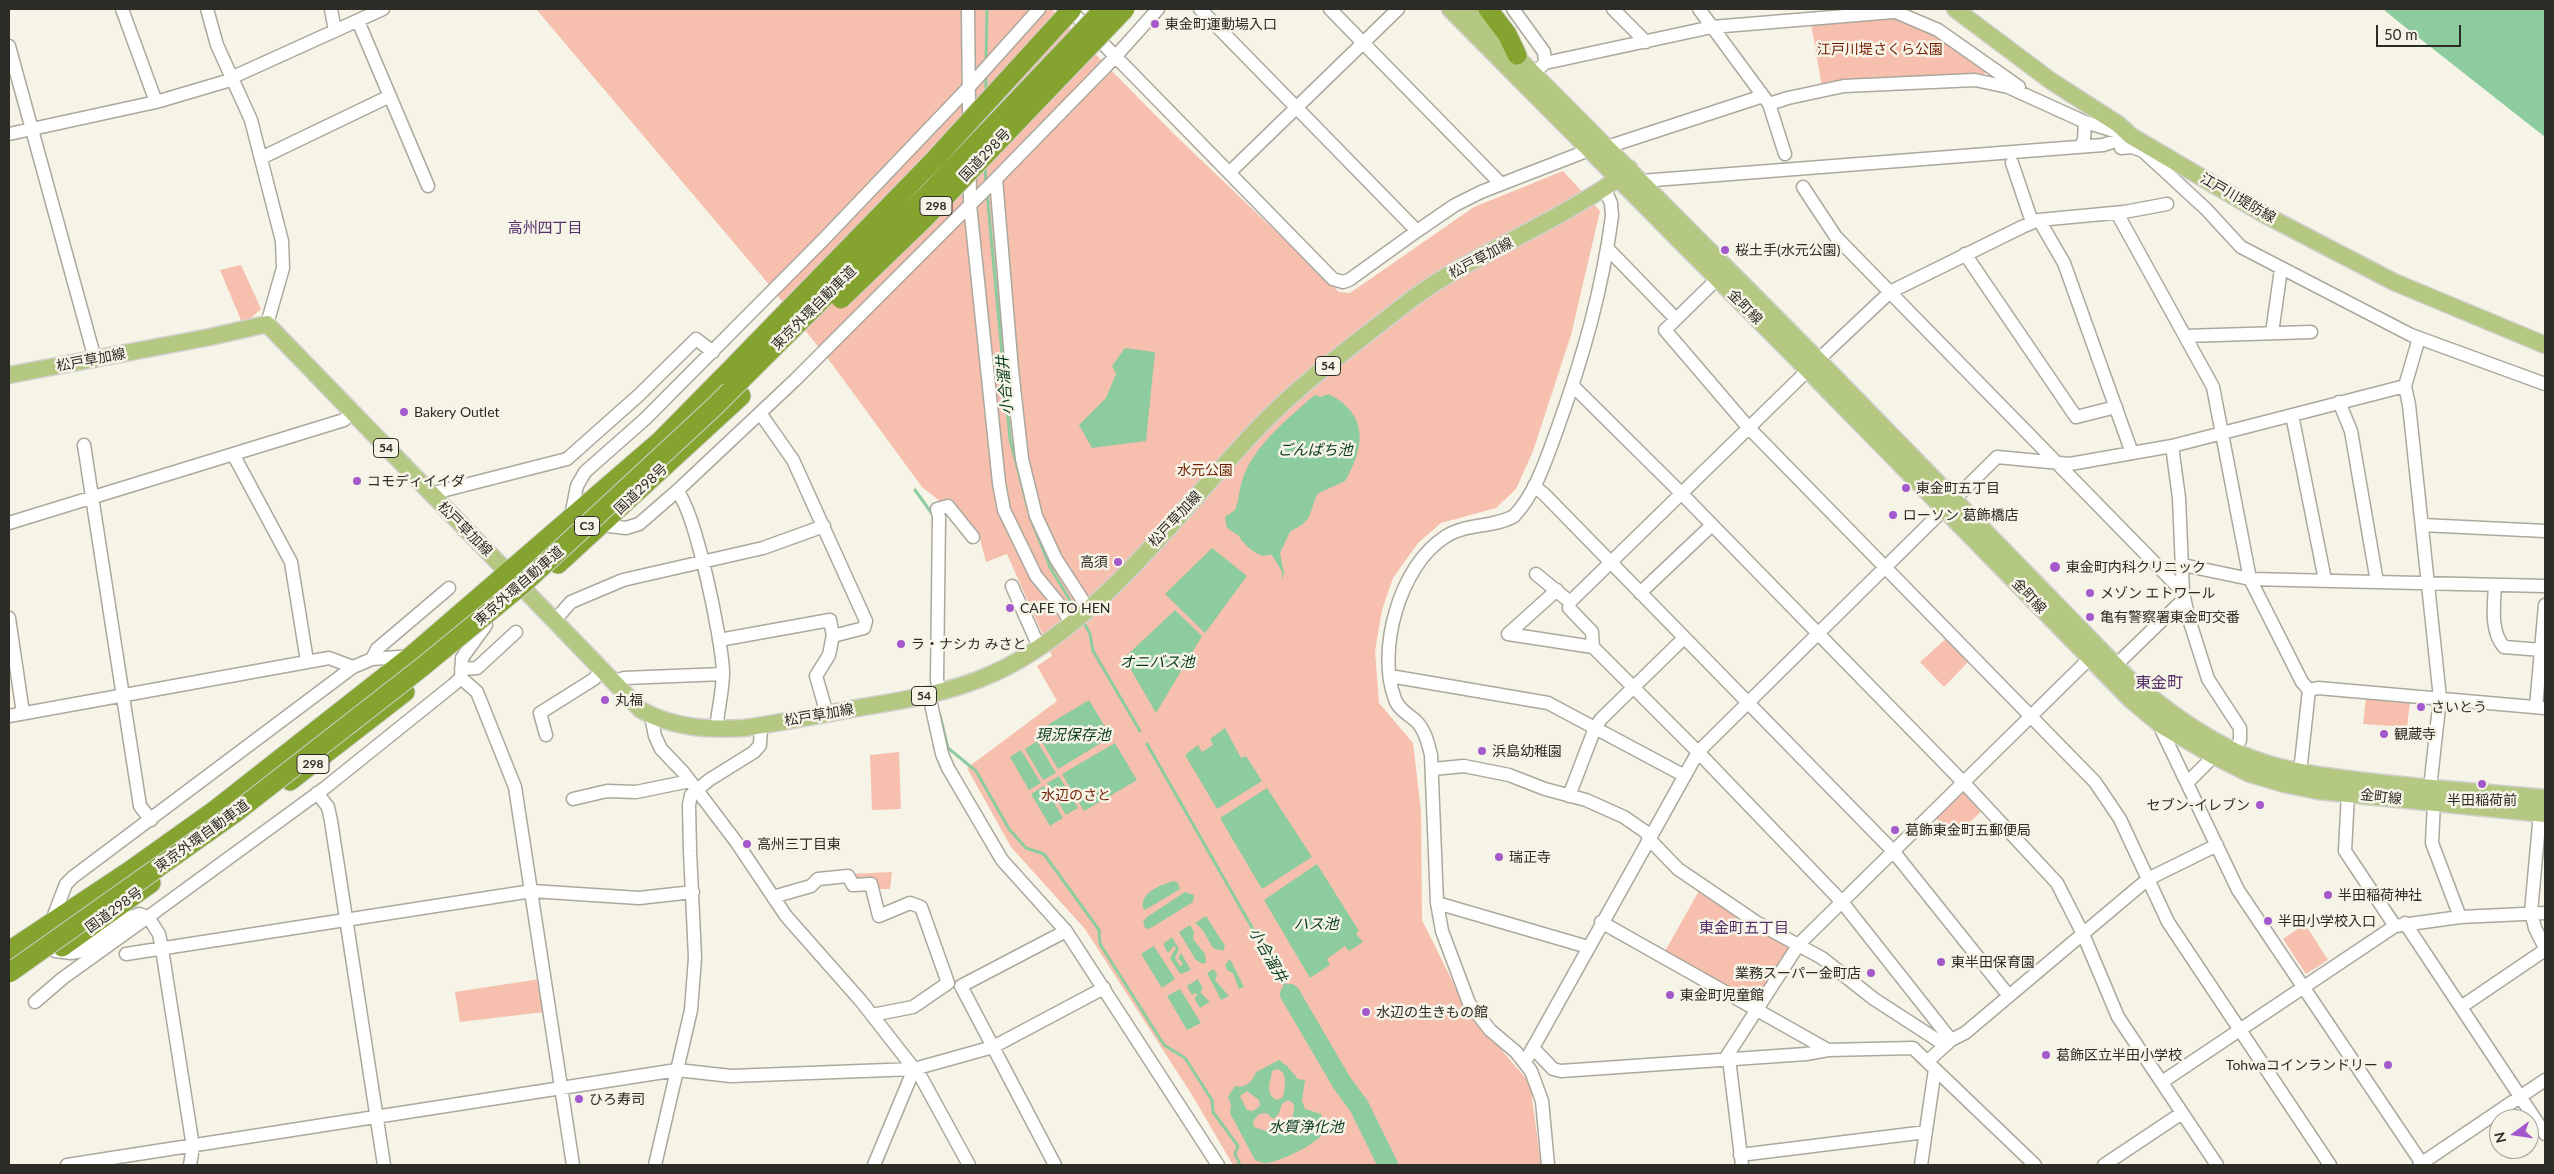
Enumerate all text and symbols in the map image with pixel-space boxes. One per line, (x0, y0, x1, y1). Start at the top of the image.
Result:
scale bar (2379, 15, 2464, 47)
place label: 東金町運動場入口 (1165, 16, 1277, 32)
marker: 東金町運動場入口 (1149, 18, 1161, 30)
text: 50 m (2384, 25, 2418, 43)
park label: 江戸川堤さくら公園 (1817, 41, 1943, 57)
street label: 国道298号 (956, 125, 1014, 185)
street label: 江戸川堤防線 (2197, 170, 2279, 226)
road number: 298 (920, 197, 952, 216)
district label: 高州四丁目 (508, 219, 582, 237)
street label: 松戸草加線 (1446, 234, 1516, 282)
place label: 桜土手(水元公園) (1735, 242, 1840, 258)
marker: 桜土手(水元公園) (1719, 244, 1731, 256)
street label: 東京外環自動車道 (768, 262, 860, 354)
street label: 金町線 (1724, 286, 1766, 328)
street label: 松戸草加線 (55, 345, 127, 375)
water label: 小合溜井 (993, 354, 1017, 416)
road number: 54 (1316, 356, 1340, 376)
place label: Bakery Outlet (414, 404, 499, 420)
marker: Bakery Outlet (398, 406, 410, 418)
road number: 54 (374, 438, 398, 458)
water label: ごんぱち池 (1278, 441, 1352, 459)
street label: 国道298号 (611, 460, 671, 518)
park label: 水元公園 (1177, 462, 1233, 478)
place label: コモディイイダ (367, 473, 465, 489)
marker: コモディイイダ (351, 475, 363, 487)
place label: 東金町五丁目 (1916, 480, 2000, 496)
marker: 東金町五丁目 (1900, 482, 1912, 494)
street label: 松戸草加線 (1145, 488, 1205, 550)
street label: 松戸草加線 (434, 498, 496, 560)
place label: ローソン 葛飾橋店 (1903, 507, 2019, 523)
marker: ローソン 葛飾橋店 (1887, 509, 1899, 521)
road number: C3 (574, 516, 600, 536)
street label: 東京外環自動車道 (471, 543, 567, 629)
place label: 高須 (1080, 554, 1108, 570)
marker: 高須 (1112, 556, 1124, 568)
place label: 東金町内科クリニック (2066, 559, 2206, 575)
marker: 東金町内科クリニック (2048, 560, 2062, 574)
street label: 金町線 (2008, 575, 2050, 617)
place label: メゾン エトワール (2100, 585, 2216, 601)
marker: メゾン エトワール (2084, 587, 2096, 599)
place label: CAFE TO HEN (1020, 600, 1110, 616)
marker: CAFE TO HEN (1004, 602, 1016, 614)
place label: 亀有警察署東金町交番 (2100, 609, 2240, 625)
marker: 亀有警察署東金町交番 (2084, 611, 2096, 623)
place label: ラ・ナシカ みさと (911, 636, 1027, 652)
marker: ラ・ナシカ みさと (895, 638, 907, 650)
water label: オニバス池 (1120, 653, 1194, 671)
district label: 東金町 (2135, 673, 2183, 693)
road number: 54 (912, 686, 936, 706)
place label: 丸福 (615, 692, 643, 708)
marker: 丸福 (599, 694, 611, 706)
place label: さいとう (2431, 699, 2487, 715)
street label: 松戸草加線 (783, 701, 855, 729)
marker: さいとう (2415, 701, 2427, 713)
water label: 現況保存池 (1036, 726, 1110, 744)
place label: 観蔵寺 (2394, 726, 2436, 742)
marker: 観蔵寺 (2378, 728, 2390, 740)
place label: 浜島幼稚園 (1492, 743, 1562, 759)
marker: 浜島幼稚園 (1476, 745, 1488, 757)
road number: 298 (297, 754, 329, 774)
marker: 半田稲荷前 (2476, 778, 2488, 790)
street label: 金町線 (2359, 786, 2403, 808)
park label: 水辺のさと (1041, 787, 1111, 803)
place label: 半田稲荷前 (2447, 792, 2517, 808)
street label: 東京外環自動車道 (152, 796, 252, 876)
place label: セブン-イレブン (2147, 797, 2250, 813)
marker: セブン-イレブン (2254, 799, 2266, 811)
place label: 葛飾東金町五郵便局 (1905, 822, 2031, 838)
marker: 葛飾東金町五郵便局 (1889, 824, 1901, 836)
place label: 高州三丁目東 (757, 836, 841, 852)
marker: 高州三丁目東 (741, 838, 753, 850)
place label: 瑞正寺 (1509, 849, 1551, 865)
marker: 瑞正寺 (1493, 851, 1505, 863)
street label: 国道298号 (82, 884, 146, 936)
place label: 半田稲荷神社 (2338, 887, 2422, 903)
marker: 半田稲荷神社 (2322, 889, 2334, 901)
place label: 半田小学校入口 (2278, 913, 2376, 929)
water label: ハス池 (1294, 915, 1338, 933)
marker: 半田小学校入口 (2262, 915, 2274, 927)
district label: 東金町五丁目 (1699, 919, 1789, 937)
water label: 小合溜井 (1245, 925, 1291, 985)
place label: 東半田保育園 (1951, 954, 2035, 970)
marker: 東半田保育園 (1935, 956, 1947, 968)
place label: 業務スーパー金町店 (1735, 965, 1861, 981)
marker: 業務スーパー金町店 (1865, 967, 1877, 979)
place label: 東金町児童館 (1680, 987, 1764, 1003)
marker: 東金町児童館 (1664, 989, 1676, 1001)
place label: 水辺の生きもの館 (1376, 1004, 1488, 1020)
marker: 水辺の生きもの館 (1360, 1006, 1372, 1018)
place label: 葛飾区立半田小学校 (2056, 1047, 2182, 1063)
marker: 葛飾区立半田小学校 (2040, 1049, 2052, 1061)
place label: Tohwaコインランドリー (2226, 1057, 2378, 1073)
marker: Tohwaコインランドリー (2382, 1059, 2394, 1071)
place label: ひろ寿司 (589, 1091, 645, 1107)
marker: ひろ寿司 (573, 1093, 585, 1105)
north arrow (2489, 1109, 2539, 1159)
water label: 水質浄化池 (1269, 1118, 1343, 1136)
text: N (2490, 1130, 2509, 1145)

